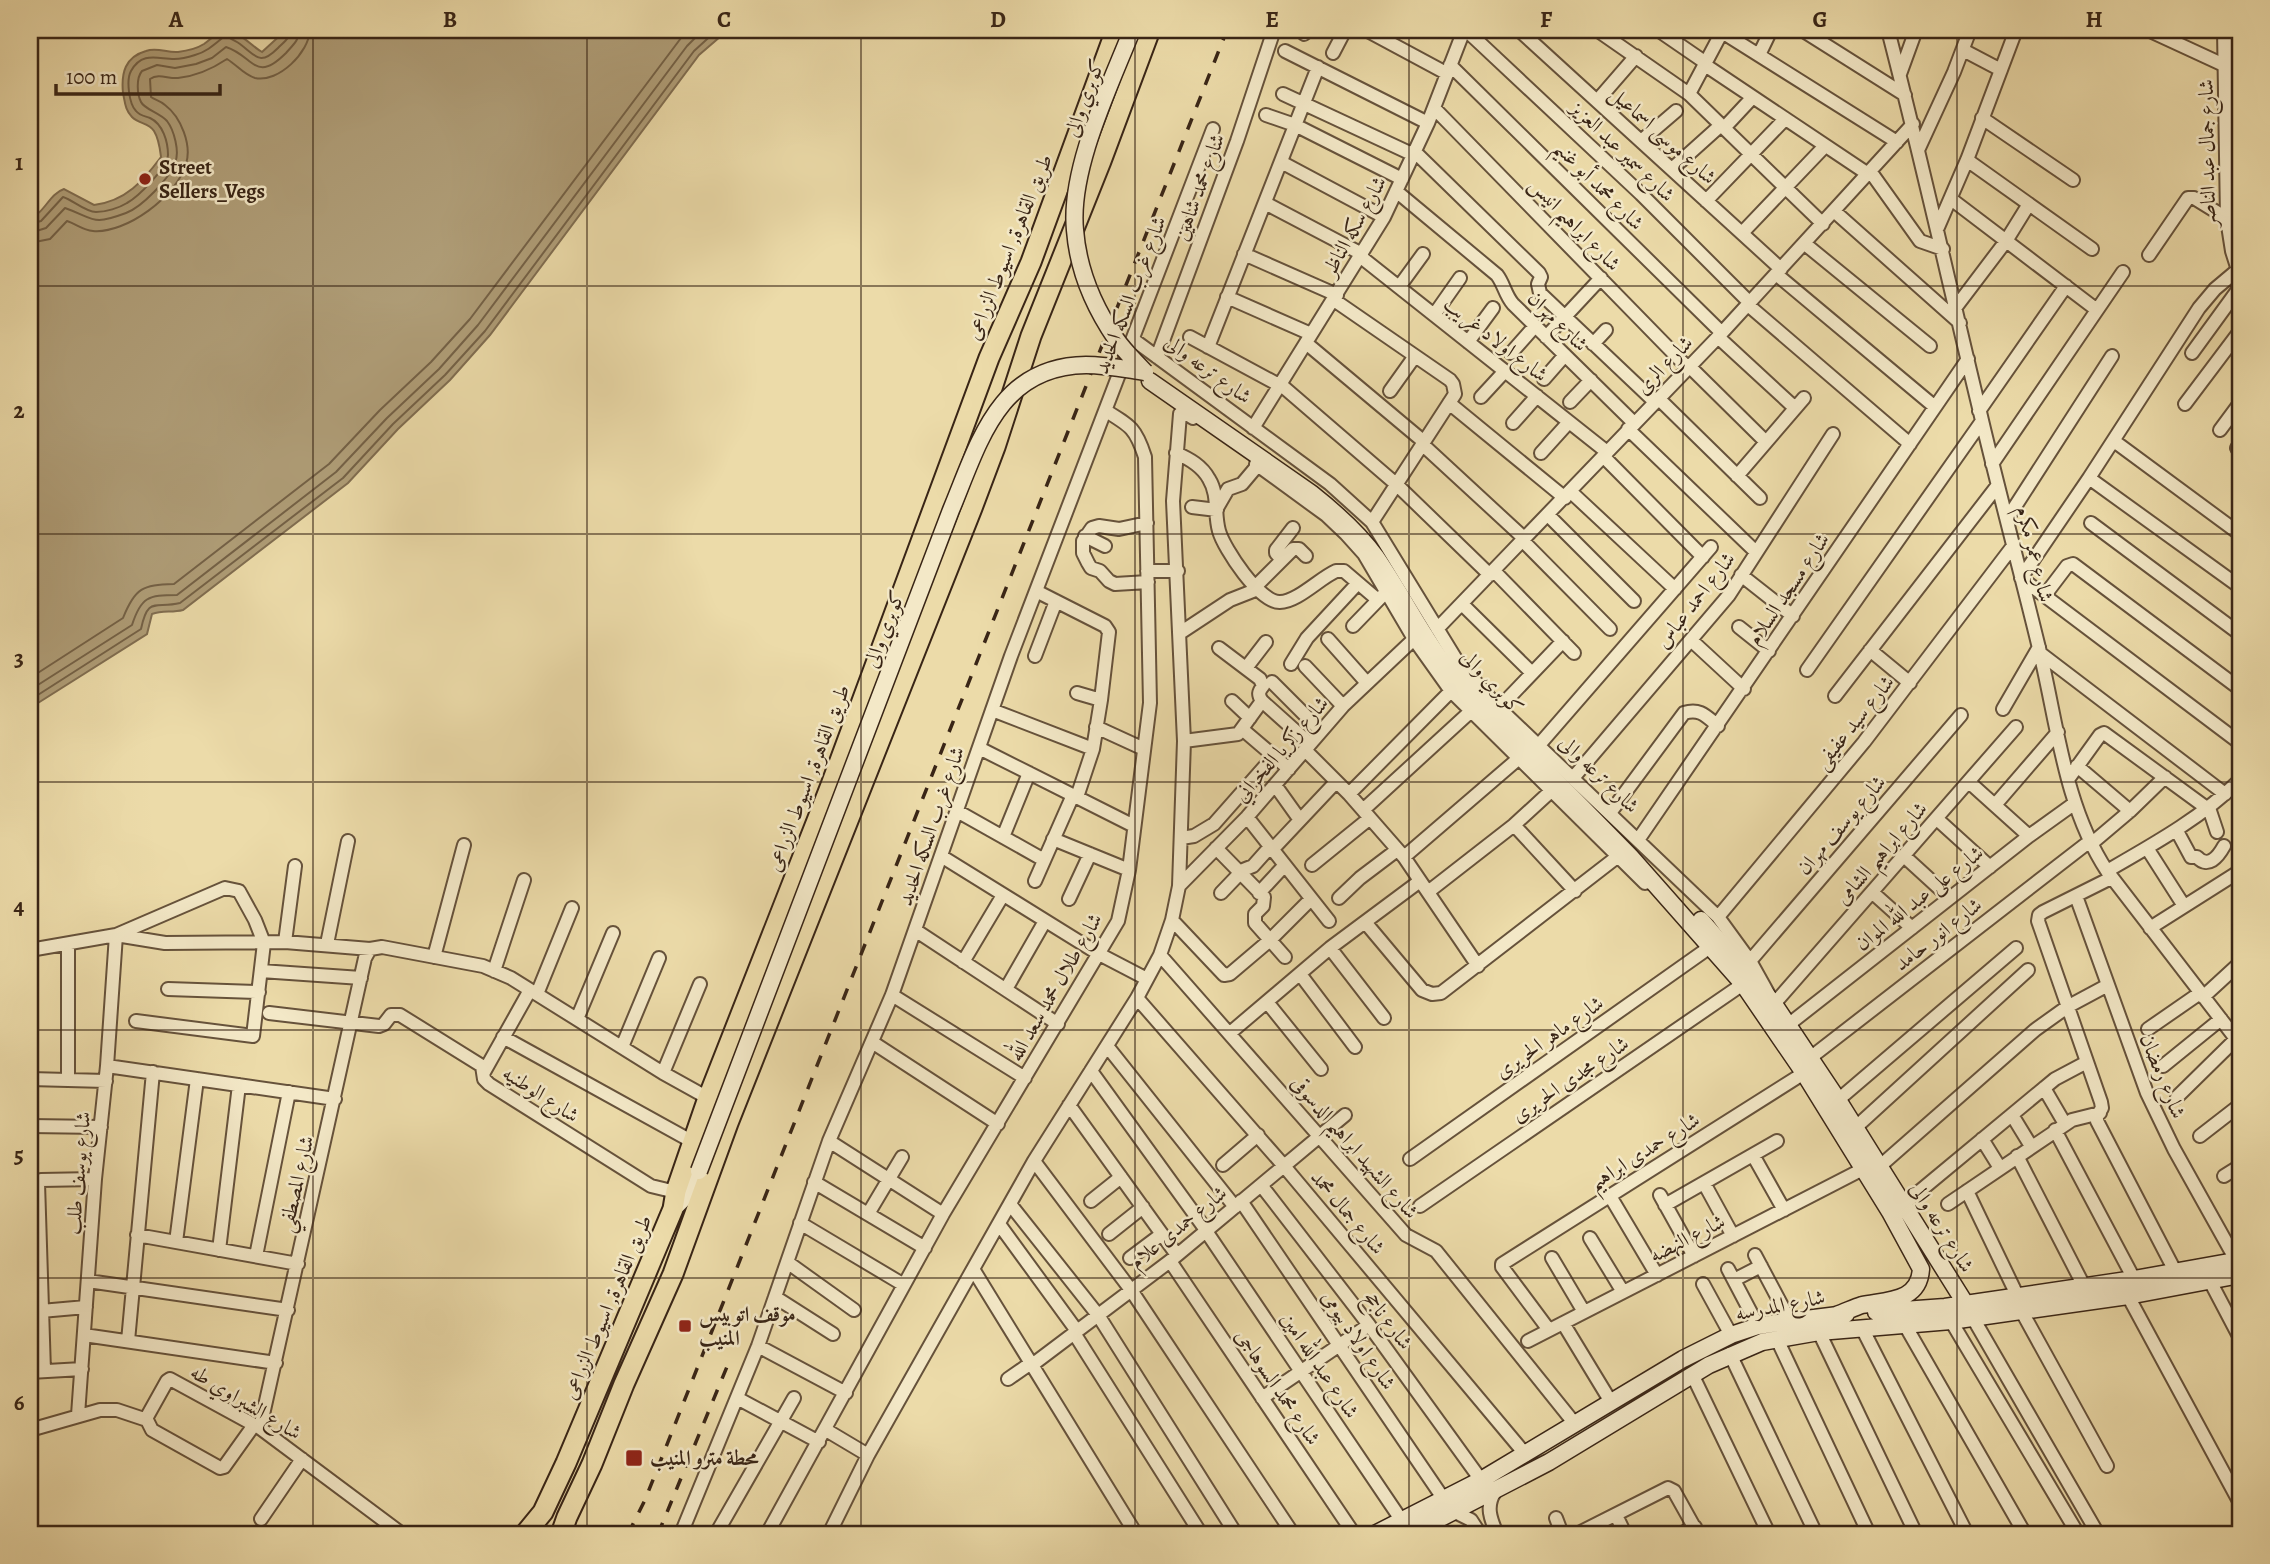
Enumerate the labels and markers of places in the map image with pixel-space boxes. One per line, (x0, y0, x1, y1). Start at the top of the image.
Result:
place label: Street Sellers_Vegs (159, 153, 265, 205)
marker: Street Sellers_Vegs (137, 171, 153, 187)
place label: موقف اتوبيس المنيب (699, 1300, 796, 1352)
marker: موقف اتوبيس المنيب (677, 1318, 693, 1334)
place label: محطة مترو المنيب (650, 1444, 760, 1472)
marker: محطة مترو المنيب (624, 1448, 644, 1468)

